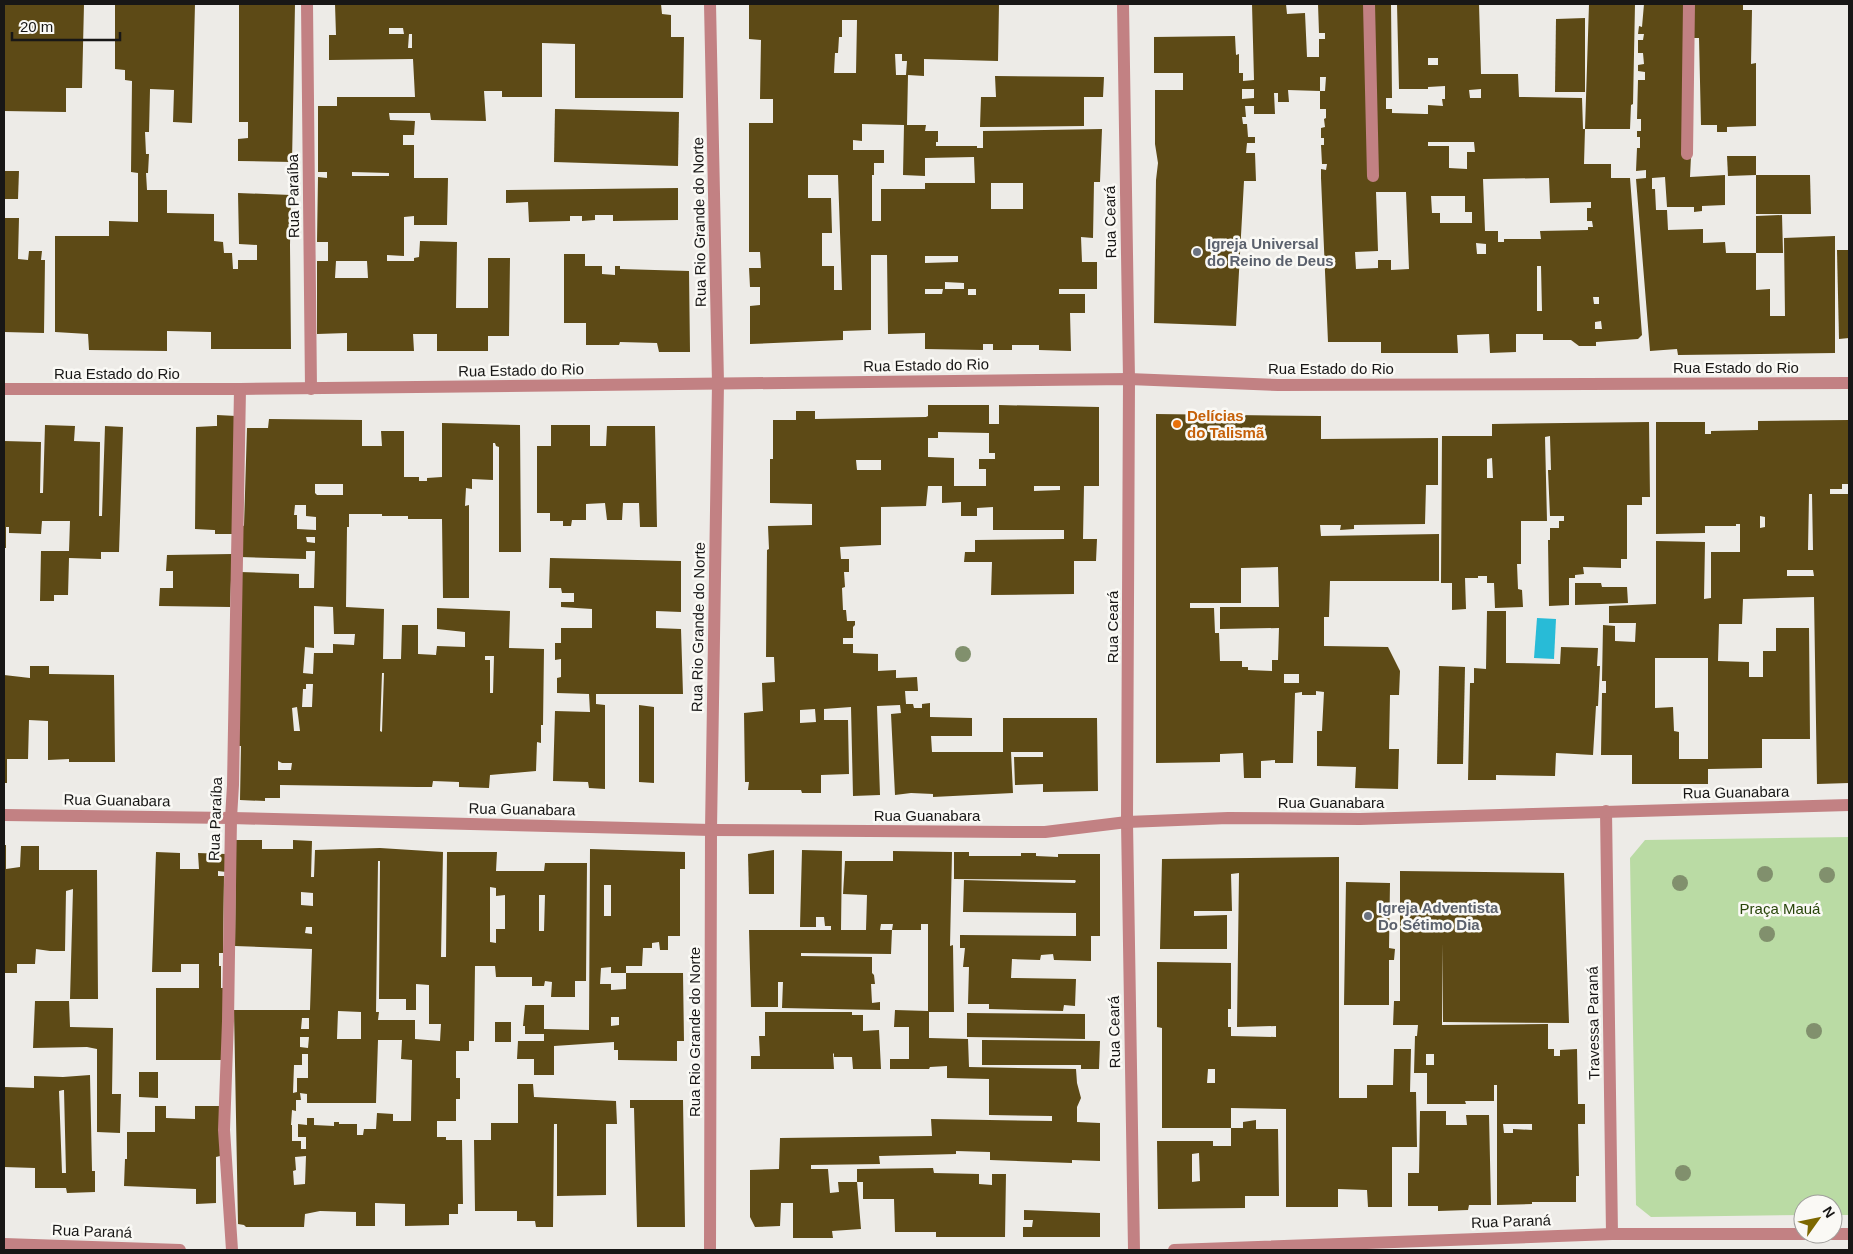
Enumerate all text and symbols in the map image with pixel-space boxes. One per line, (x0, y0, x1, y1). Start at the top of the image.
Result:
scale bar (12, 10, 120, 42)
text: 20 m (20, 18, 53, 35)
street label: Rua Rio Grande do Norte (689, 137, 709, 307)
street label: Rua Paraíba (284, 153, 302, 238)
street label: Rua Ceará (1101, 185, 1119, 258)
place label: Igreja Universal do Reino de Deus (1207, 235, 1334, 269)
marker: Igreja Universal do Reino de Deus (1191, 246, 1203, 258)
street label: Rua Estado do Rio (863, 355, 989, 375)
street label: Rua Estado do Rio (1673, 359, 1799, 376)
street label: Rua Estado do Rio (458, 360, 584, 380)
street label: Rua Estado do Rio (1268, 360, 1394, 377)
street label: Rua Estado do Rio (54, 365, 180, 382)
place label: Delícias do Talismã (1187, 407, 1265, 441)
marker: Delícias do Talismã (1171, 418, 1183, 430)
street label: Rua Rio Grande do Norte (688, 542, 708, 712)
street label: Rua Ceará (1104, 590, 1121, 663)
street label: Rua Paraíba (205, 776, 225, 861)
street label: Rua Guanabara (1682, 783, 1790, 801)
street label: Rua Guanabara (63, 791, 171, 809)
street label: Rua Guanabara (1278, 794, 1385, 811)
street label: Rua Guanabara (468, 800, 576, 818)
street label: Rua Guanabara (874, 807, 981, 824)
place label: Igreja Adventista Do Sétimo Dia (1378, 899, 1499, 933)
park label: Praça Mauá (1740, 900, 1821, 917)
marker: Igreja Adventista Do Sétimo Dia (1362, 910, 1374, 922)
street label: Rua Rio Grande do Norte (686, 947, 703, 1117)
street label: Travessa Paraná (1583, 965, 1602, 1080)
street label: Rua Ceará (1105, 995, 1123, 1068)
north arrow (1793, 1194, 1843, 1244)
text: N (1819, 1203, 1838, 1221)
street label: Rua Paraná (1471, 1211, 1552, 1231)
street label: Rua Paraná (52, 1221, 133, 1241)

